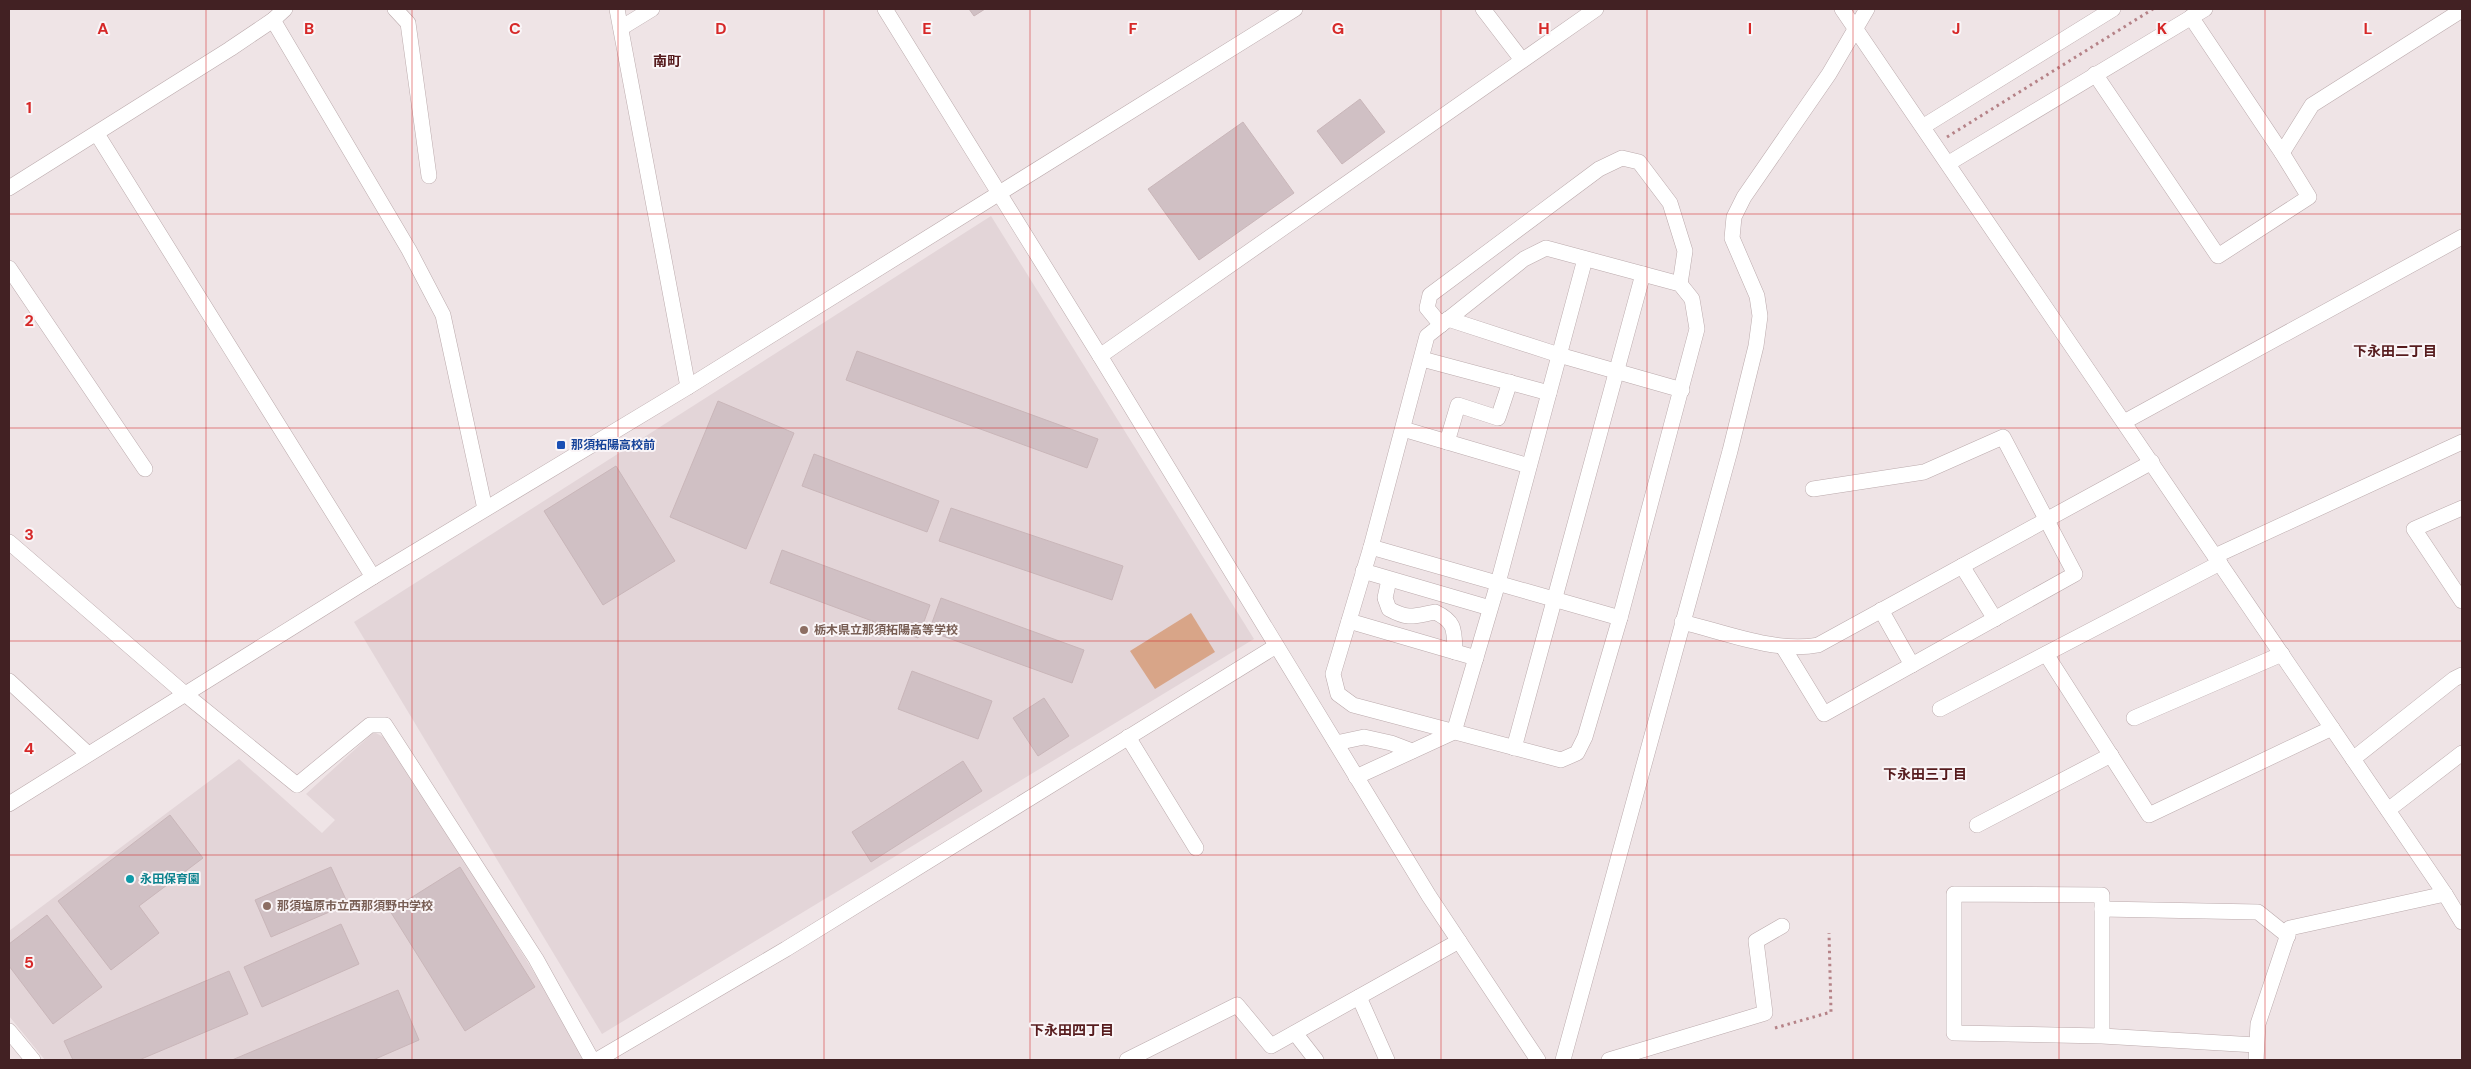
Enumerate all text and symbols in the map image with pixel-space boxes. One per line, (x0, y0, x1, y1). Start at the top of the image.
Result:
text: A (97, 18, 109, 39)
text: B (304, 18, 314, 39)
text: C (509, 18, 521, 39)
text: D (715, 18, 727, 39)
text: E (922, 18, 932, 39)
text: F (1129, 18, 1138, 39)
text: G (1332, 18, 1344, 39)
text: H (1538, 18, 1550, 39)
text: I (1748, 18, 1752, 39)
text: J (1952, 18, 1960, 39)
text: K (2157, 18, 2168, 39)
text: L (2364, 18, 2373, 39)
district label: 南町 (653, 52, 681, 70)
text: 1 (26, 97, 32, 118)
text: 2 (24, 310, 34, 331)
district label: 下永田二丁目 (2353, 342, 2437, 360)
place label: 那須拓陽高校前 (571, 437, 655, 453)
marker: 那須拓陽高校前 (555, 439, 567, 451)
text: 3 (24, 524, 34, 545)
place label: 栃木県立那須拓陽高等学校 (814, 622, 958, 638)
marker: 栃木県立那須拓陽高等学校 (798, 624, 810, 636)
text: 4 (24, 738, 34, 759)
district label: 下永田三丁目 (1883, 765, 1967, 783)
place label: 永田保育園 (140, 871, 200, 887)
marker: 永田保育園 (124, 873, 136, 885)
place label: 那須塩原市立西那須野中学校 (277, 898, 433, 914)
marker: 那須塩原市立西那須野中学校 (261, 900, 273, 912)
text: 5 (24, 952, 34, 973)
district label: 下永田四丁目 (1030, 1021, 1114, 1039)

